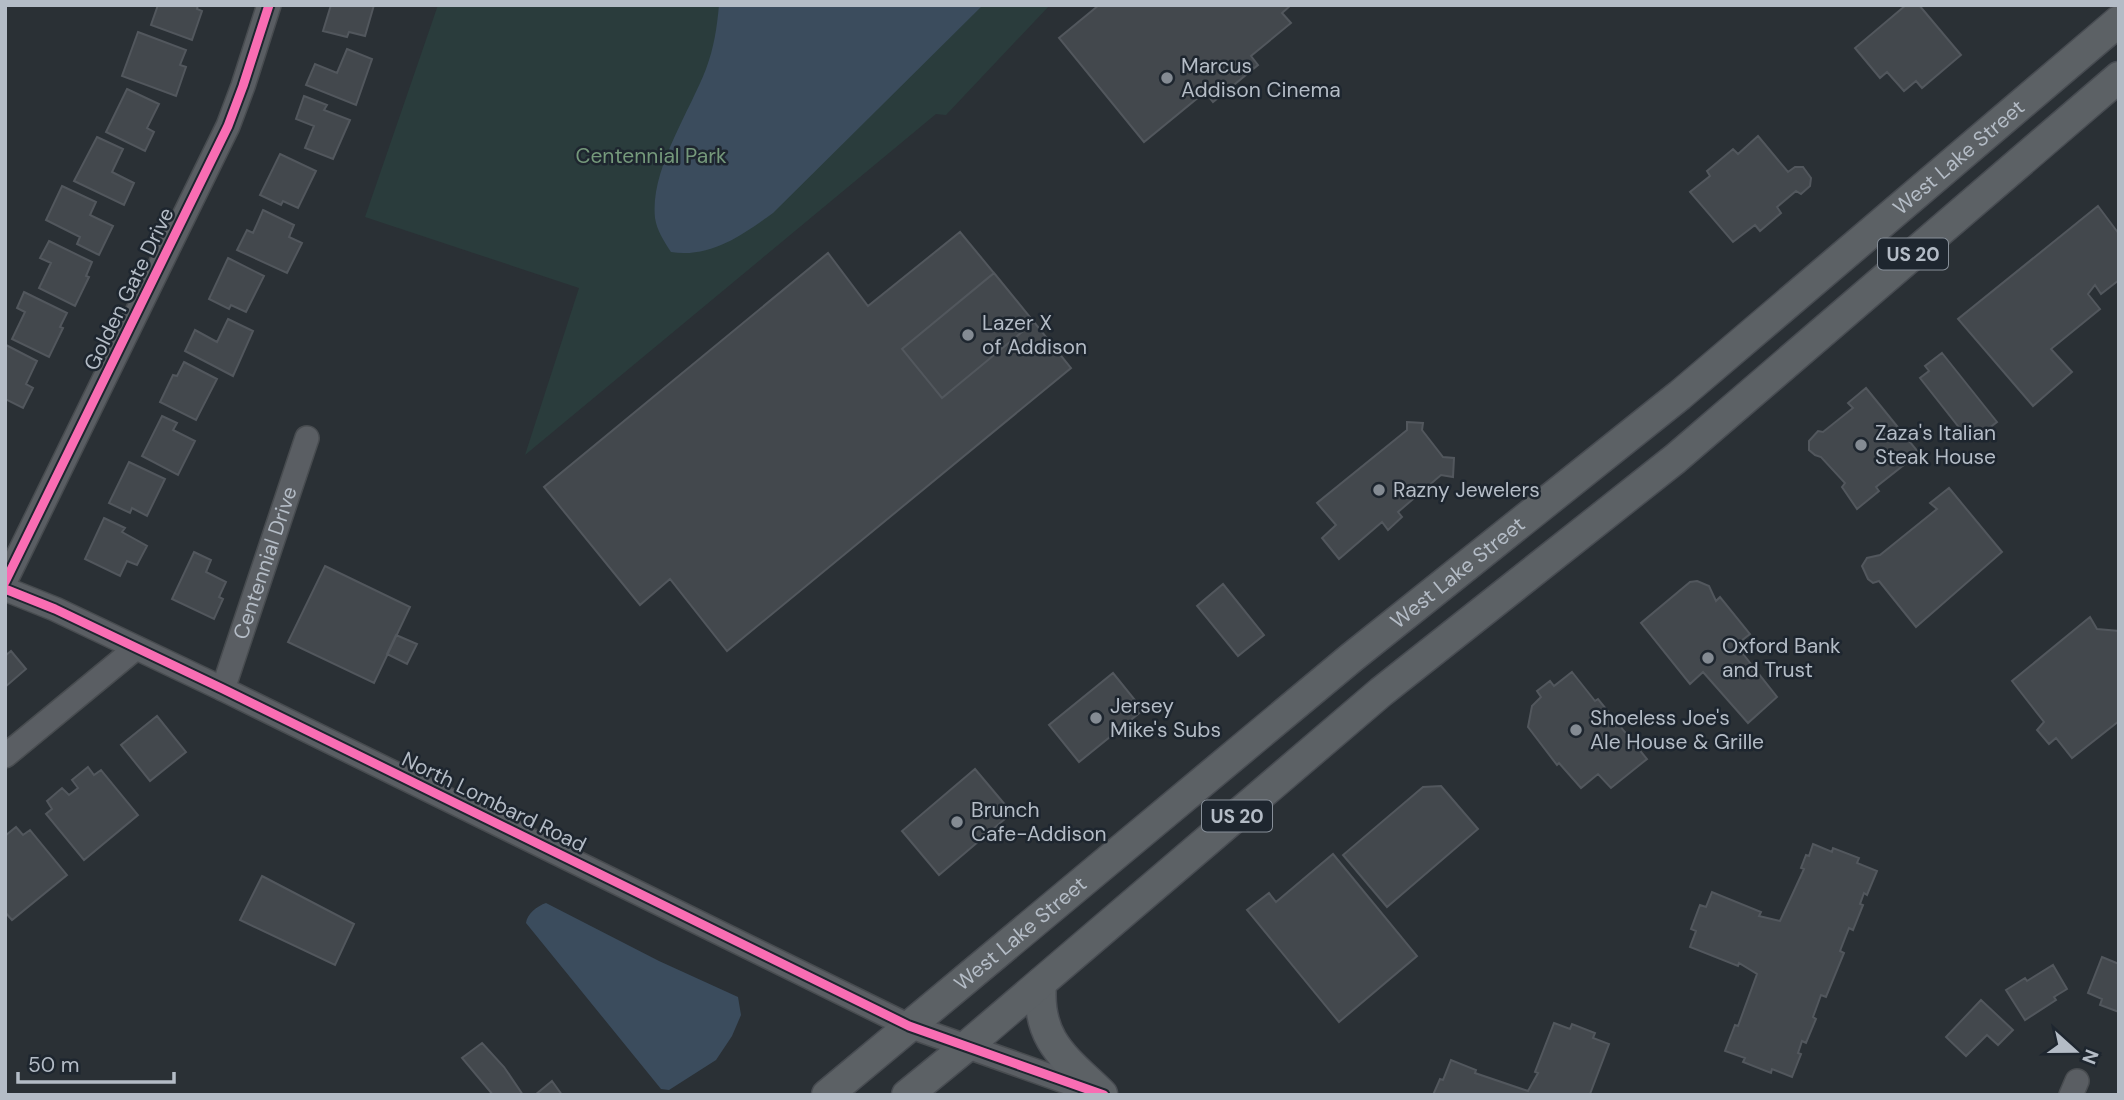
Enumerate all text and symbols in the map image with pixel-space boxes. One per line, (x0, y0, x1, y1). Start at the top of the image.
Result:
place label: Marcus Addison Cinema (1181, 52, 1341, 104)
marker: Marcus Addison Cinema (1159, 70, 1175, 86)
street label: West Lake Street (1887, 93, 2031, 221)
park label: Centennial Park (575, 142, 727, 170)
street label: Golden Gate Drive (77, 203, 181, 375)
road number: US 20 (1878, 238, 1948, 270)
place label: Lazer X of Addison (982, 309, 1087, 361)
marker: Lazer X of Addison (960, 327, 976, 343)
place label: Zaza's Italian Steak House (1875, 419, 1996, 471)
marker: Zaza's Italian Steak House (1853, 437, 1869, 453)
place label: Razny Jewelers (1393, 476, 1540, 504)
marker: Razny Jewelers (1371, 482, 1387, 498)
street label: Centennial Drive (227, 483, 304, 643)
street label: West Lake Street (1385, 510, 1531, 635)
place label: Oxford Bank and Trust (1722, 632, 1841, 684)
marker: Oxford Bank and Trust (1700, 650, 1716, 666)
place label: Jersey Mike's Subs (1110, 692, 1221, 744)
place label: Shoeless Joe's Ale House & Grille (1590, 704, 1764, 756)
marker: Jersey Mike's Subs (1088, 710, 1104, 726)
marker: Shoeless Joe's Ale House & Grille (1568, 722, 1584, 738)
street label: North Lombard Road (397, 745, 591, 859)
place label: Brunch Cafe-Addison (971, 796, 1107, 848)
road number: US 20 (1202, 800, 1272, 832)
marker: Brunch Cafe-Addison (949, 814, 965, 830)
street label: West Lake Street (948, 870, 1093, 997)
north arrow (2040, 1016, 2110, 1086)
scale bar (18, 1040, 173, 1084)
text: N (2076, 1046, 2105, 1068)
text: 50 m (28, 1051, 79, 1079)

